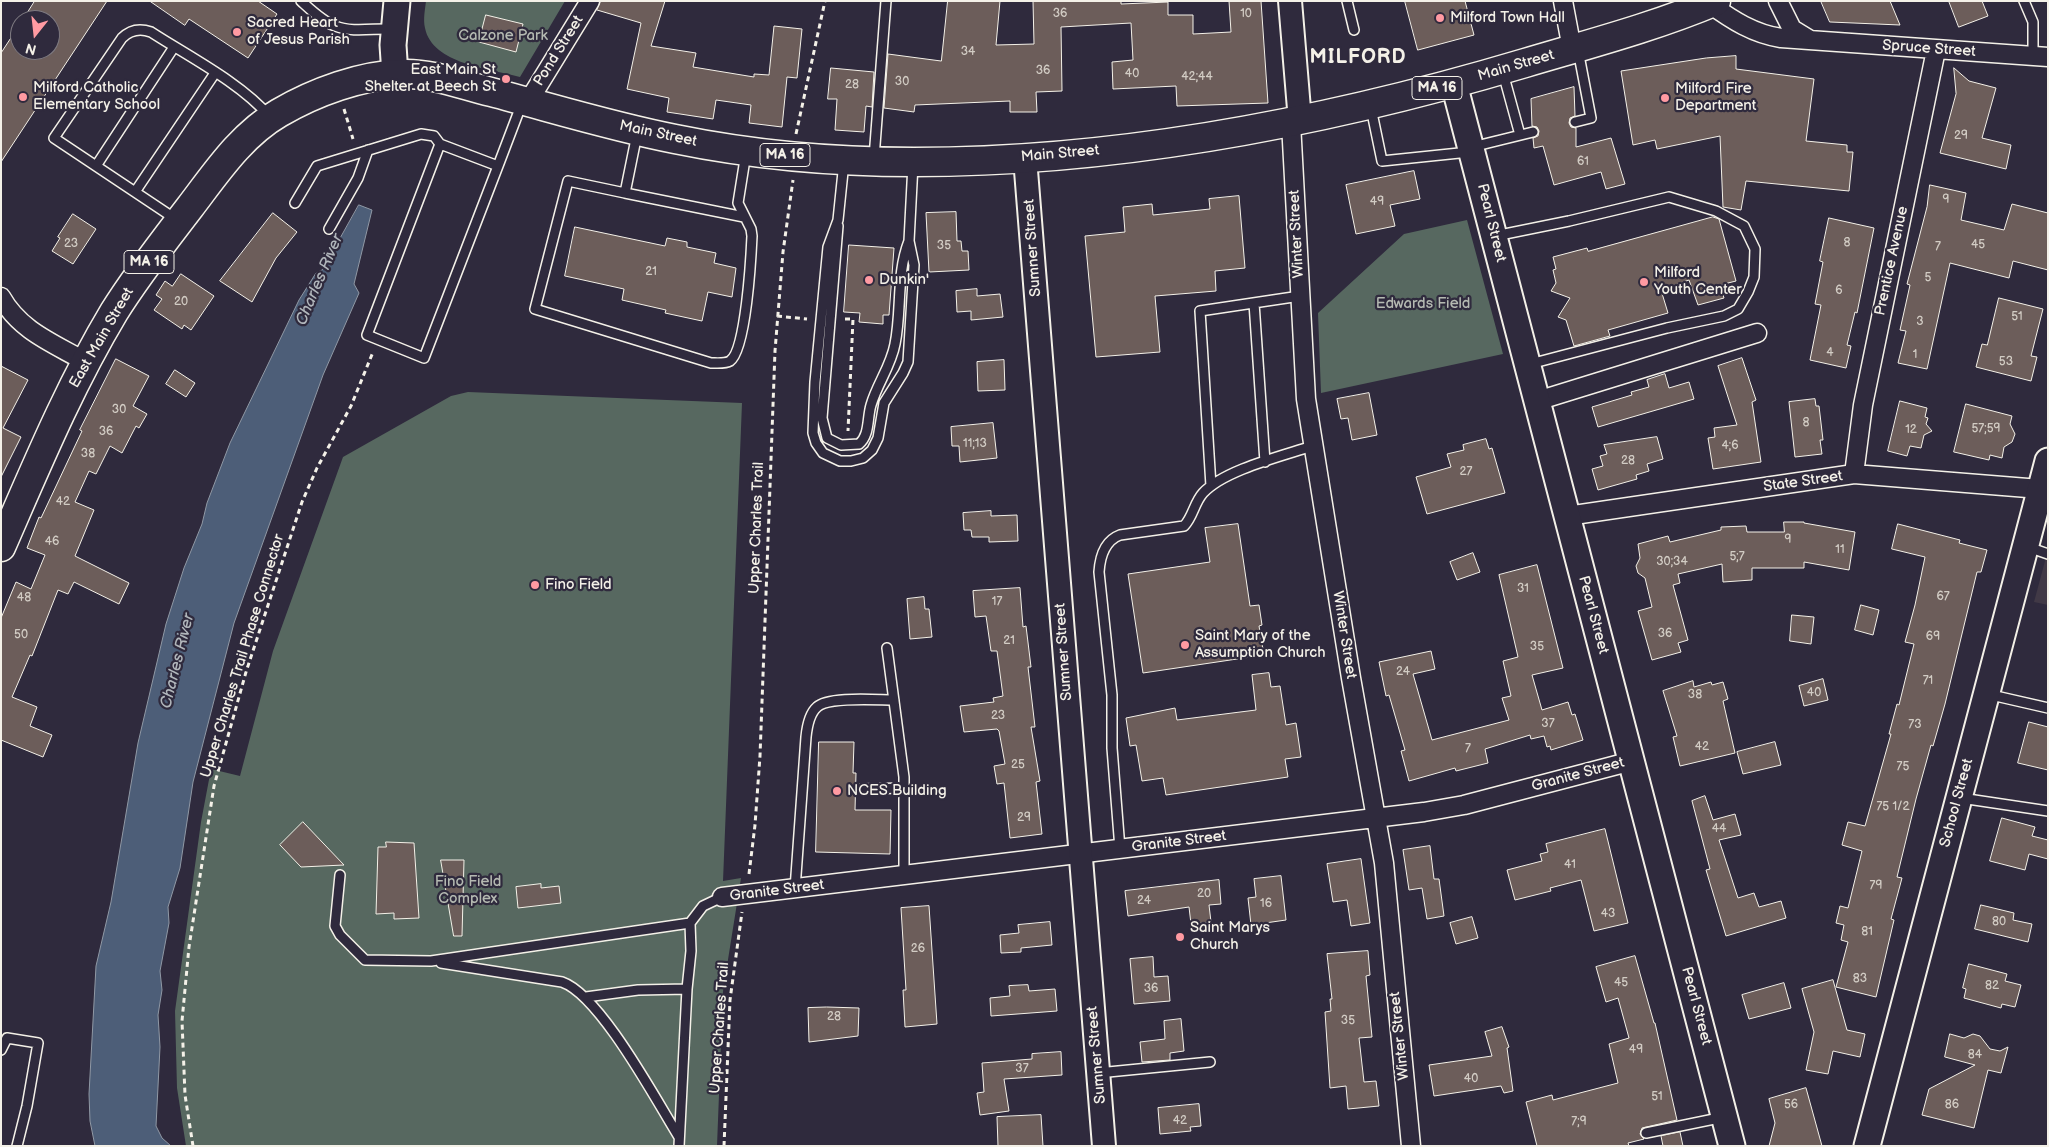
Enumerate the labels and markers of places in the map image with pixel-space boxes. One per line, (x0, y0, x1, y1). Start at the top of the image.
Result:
place label: Milford Town Hall (1450, 9, 1565, 27)
marker: Milford Town Hall (1434, 12, 1446, 24)
place label: Sacred Heart of Jesus Parish (247, 14, 350, 49)
marker: Sacred Heart of Jesus Parish (231, 26, 243, 38)
place label: East Main St Shelter at Beech St (365, 61, 496, 96)
marker: East Main St Shelter at Beech St (500, 73, 512, 85)
place label: Milford Catholic Elementary School (33, 79, 160, 114)
place label: Milford Fire Department (1675, 80, 1756, 115)
marker: Milford Catholic Elementary School (17, 91, 29, 103)
marker: Milford Fire Department (1659, 92, 1671, 104)
place label: Milford Youth Center (1654, 264, 1742, 299)
place label: Dunkin' (879, 271, 929, 289)
marker: Dunkin' (863, 274, 875, 286)
marker: Milford Youth Center (1638, 276, 1650, 288)
place label: Fino Field (545, 576, 612, 594)
marker: Fino Field (529, 579, 541, 591)
place label: Saint Mary of the Assumption Church (1195, 627, 1326, 662)
marker: Saint Mary of the Assumption Church (1179, 639, 1191, 651)
place label: NCES Building (847, 782, 947, 800)
marker: NCES Building (831, 785, 843, 797)
place label: Saint Marys Church (1190, 919, 1270, 954)
marker: Saint Marys Church (1174, 931, 1186, 943)

